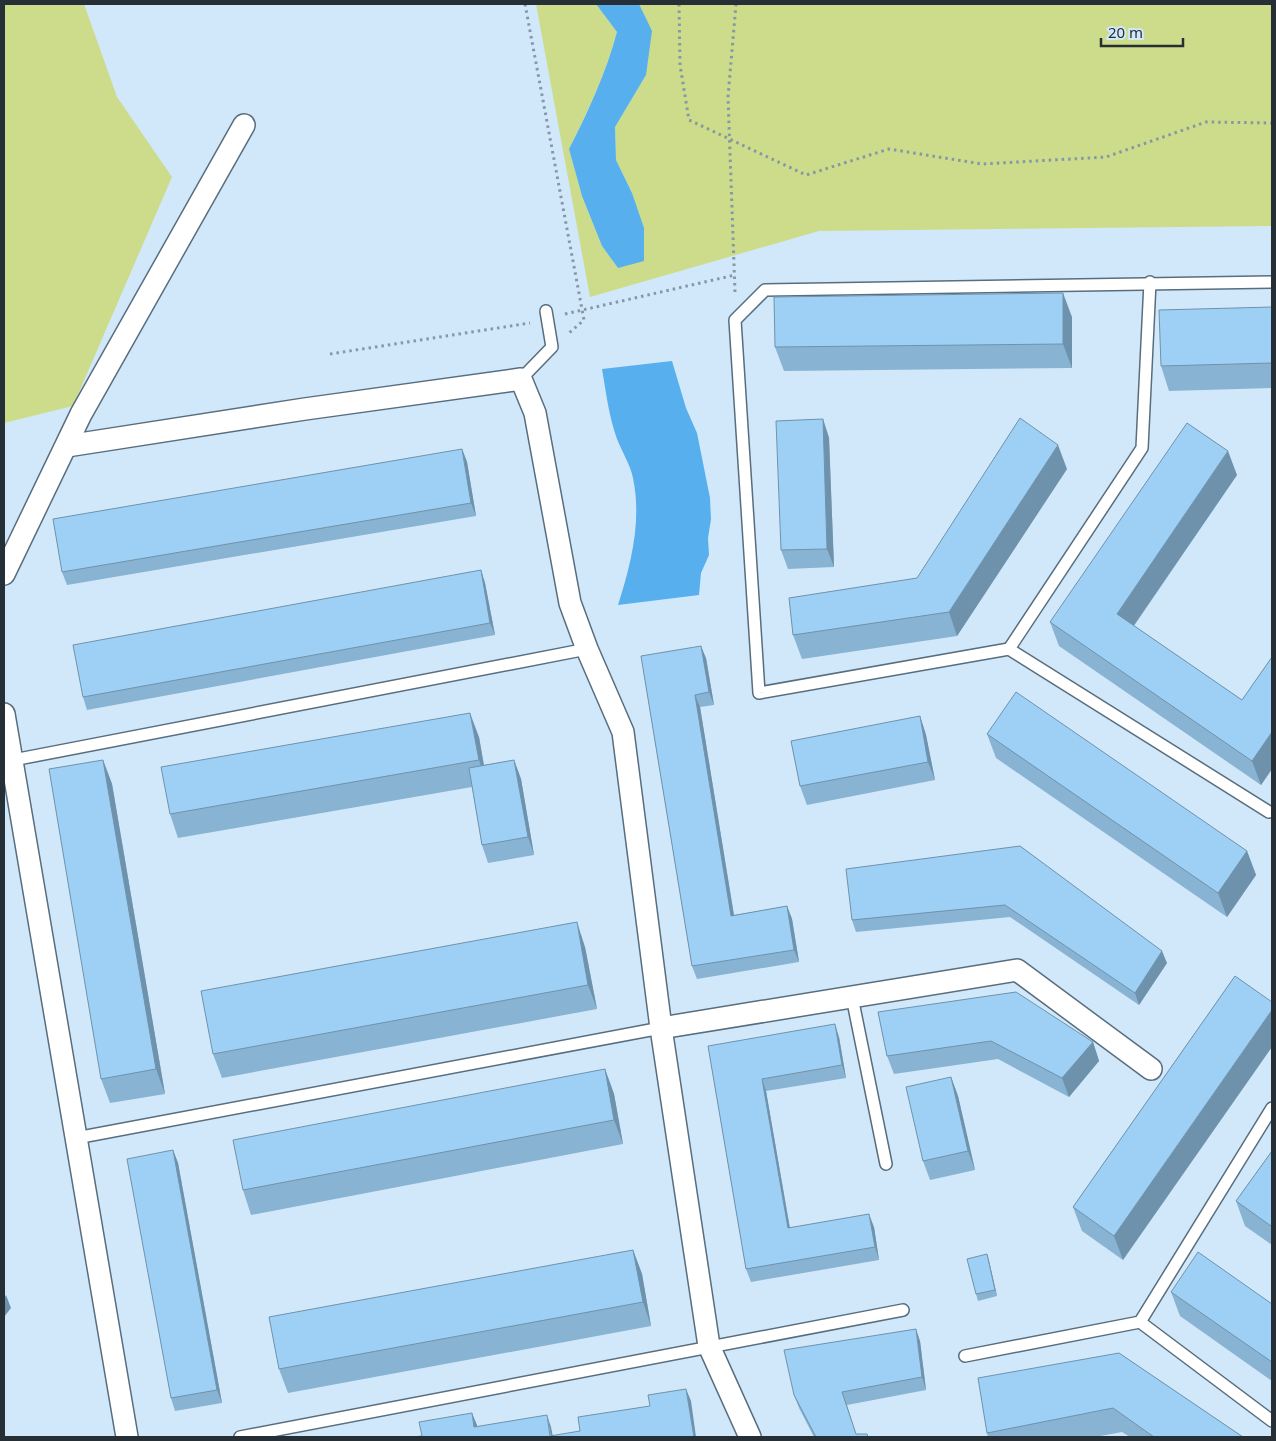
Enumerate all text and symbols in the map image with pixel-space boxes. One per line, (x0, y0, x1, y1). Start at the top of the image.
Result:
scale bar (1101, 15, 1184, 47)
text: 20 m (1108, 22, 1143, 42)

